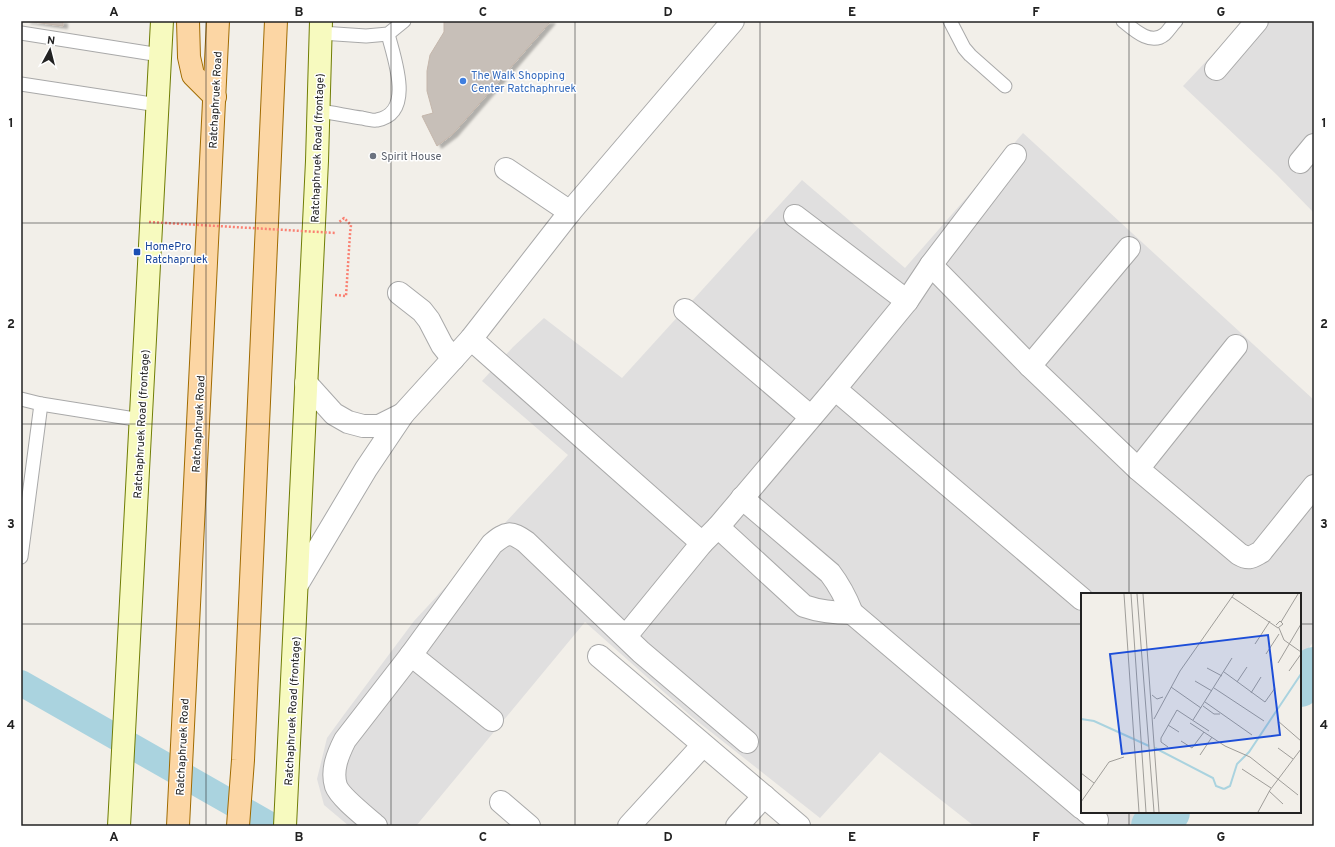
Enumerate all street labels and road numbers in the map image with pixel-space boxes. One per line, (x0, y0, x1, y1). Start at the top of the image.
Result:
street label: Ratchaphruek Road (206, 51, 226, 149)
street label: Ratchaphruek Road (frontage) (308, 73, 328, 223)
street label: Ratchaphruek Road (frontage) (131, 349, 153, 499)
street label: Ratchaphruek Road (189, 375, 209, 473)
street label: Ratchaphruek Road (frontage) (282, 636, 304, 786)
street label: Ratchaphruek Road (173, 698, 193, 796)

